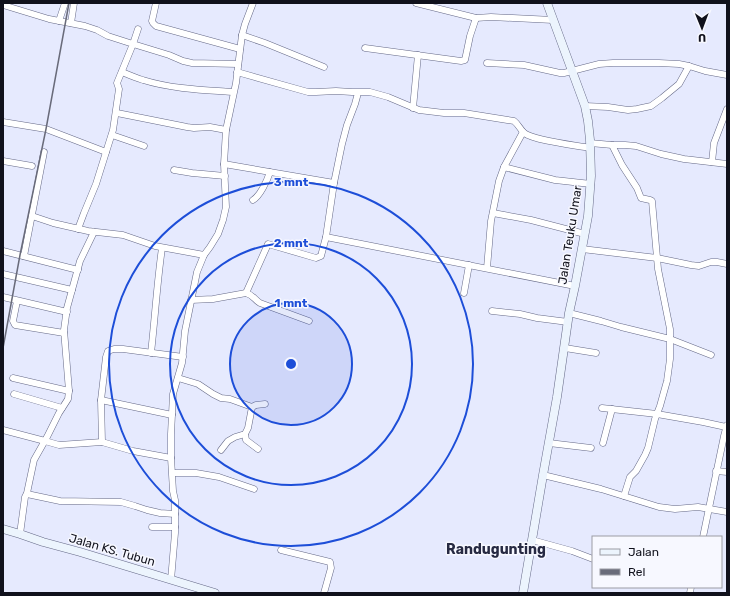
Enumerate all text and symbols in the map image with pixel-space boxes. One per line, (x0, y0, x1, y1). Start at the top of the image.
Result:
north arrow (682, 8, 722, 48)
text: U (698, 31, 706, 44)
text: 3 mnt (274, 175, 309, 189)
street label: Jalan Teuku Umar (555, 184, 585, 285)
text: 2 mnt (274, 236, 309, 250)
text: 1 mnt (275, 296, 308, 310)
centre of rings (284, 357, 298, 371)
street label: Jalan KS. Tubun (67, 531, 157, 569)
legend (592, 536, 722, 588)
district label: Randugunting (446, 541, 546, 558)
text: Jalan (628, 545, 659, 559)
text: Rel (628, 565, 646, 579)

